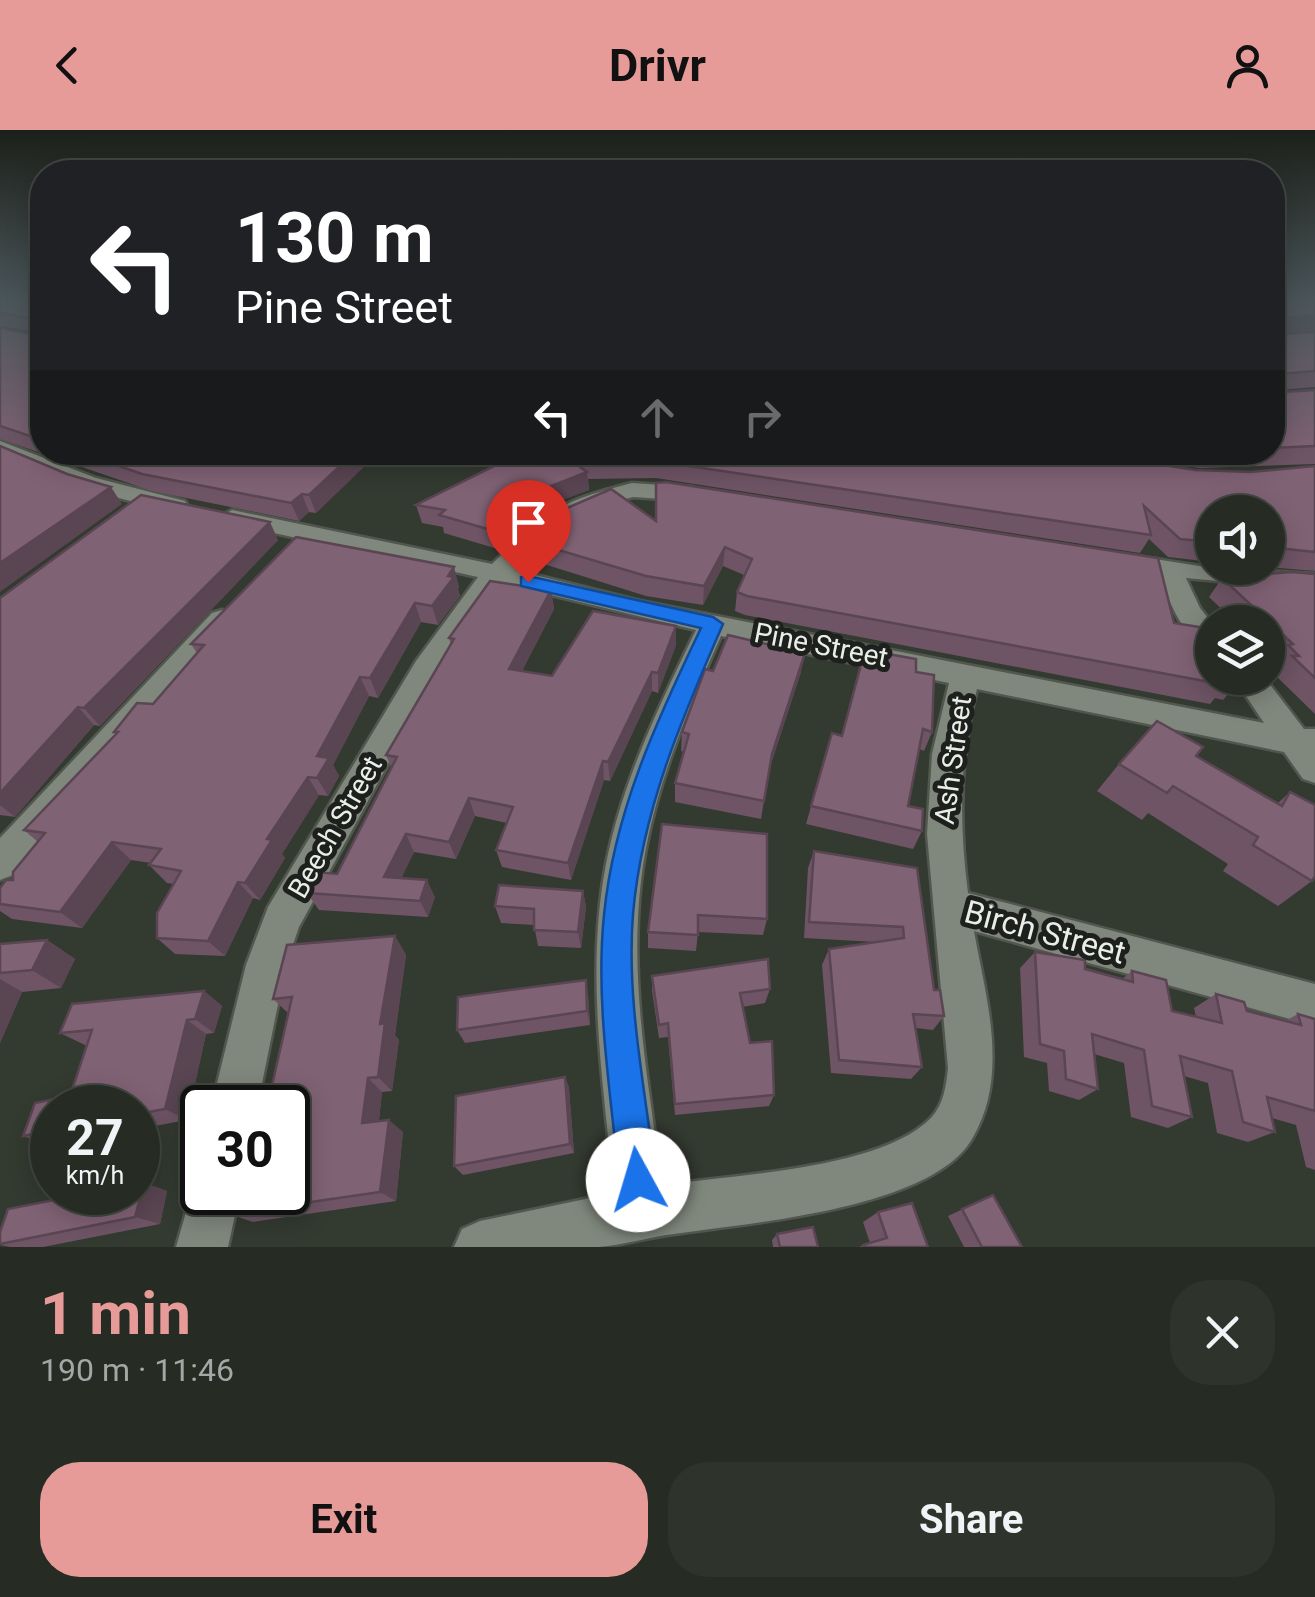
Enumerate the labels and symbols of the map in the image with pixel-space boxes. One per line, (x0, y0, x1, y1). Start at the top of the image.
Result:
pin (486, 480, 571, 583)
street label: Pine Street (751, 616, 891, 674)
street label: Ash Street (928, 694, 978, 826)
street label: Beech Street (281, 750, 389, 904)
street label: Birch Street (960, 892, 1130, 972)
speed limit sign: 30 (180, 1085, 310, 1215)
position arrow (586, 1128, 690, 1232)

